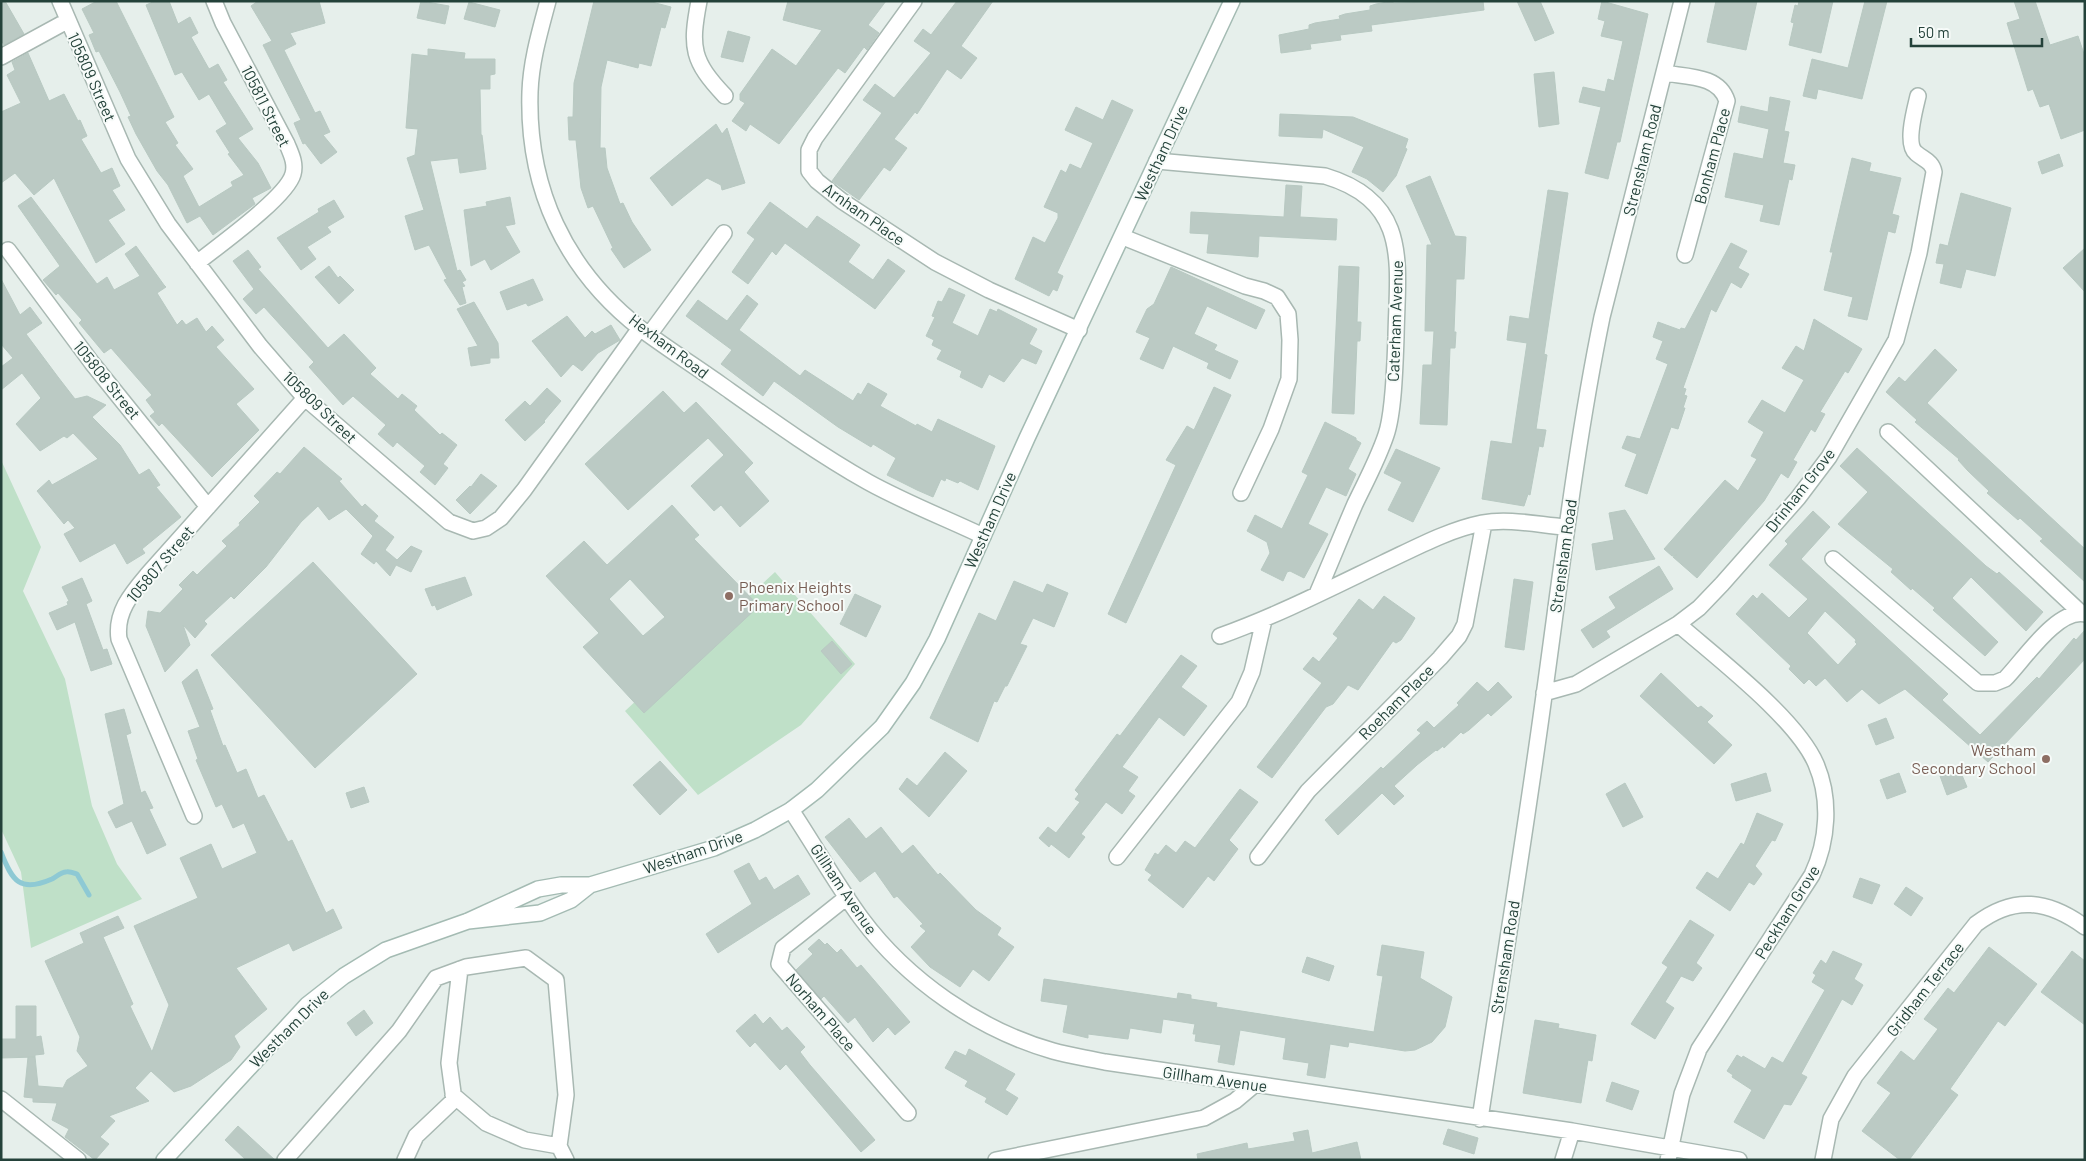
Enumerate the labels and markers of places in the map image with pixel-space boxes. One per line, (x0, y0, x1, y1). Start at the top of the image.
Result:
place label: Phoenix Heights Primary School (739, 577, 852, 614)
marker: Phoenix Heights Primary School (723, 590, 735, 602)
place label: Westham Secondary School (1912, 740, 2036, 777)
marker: Westham Secondary School (2040, 753, 2052, 765)

